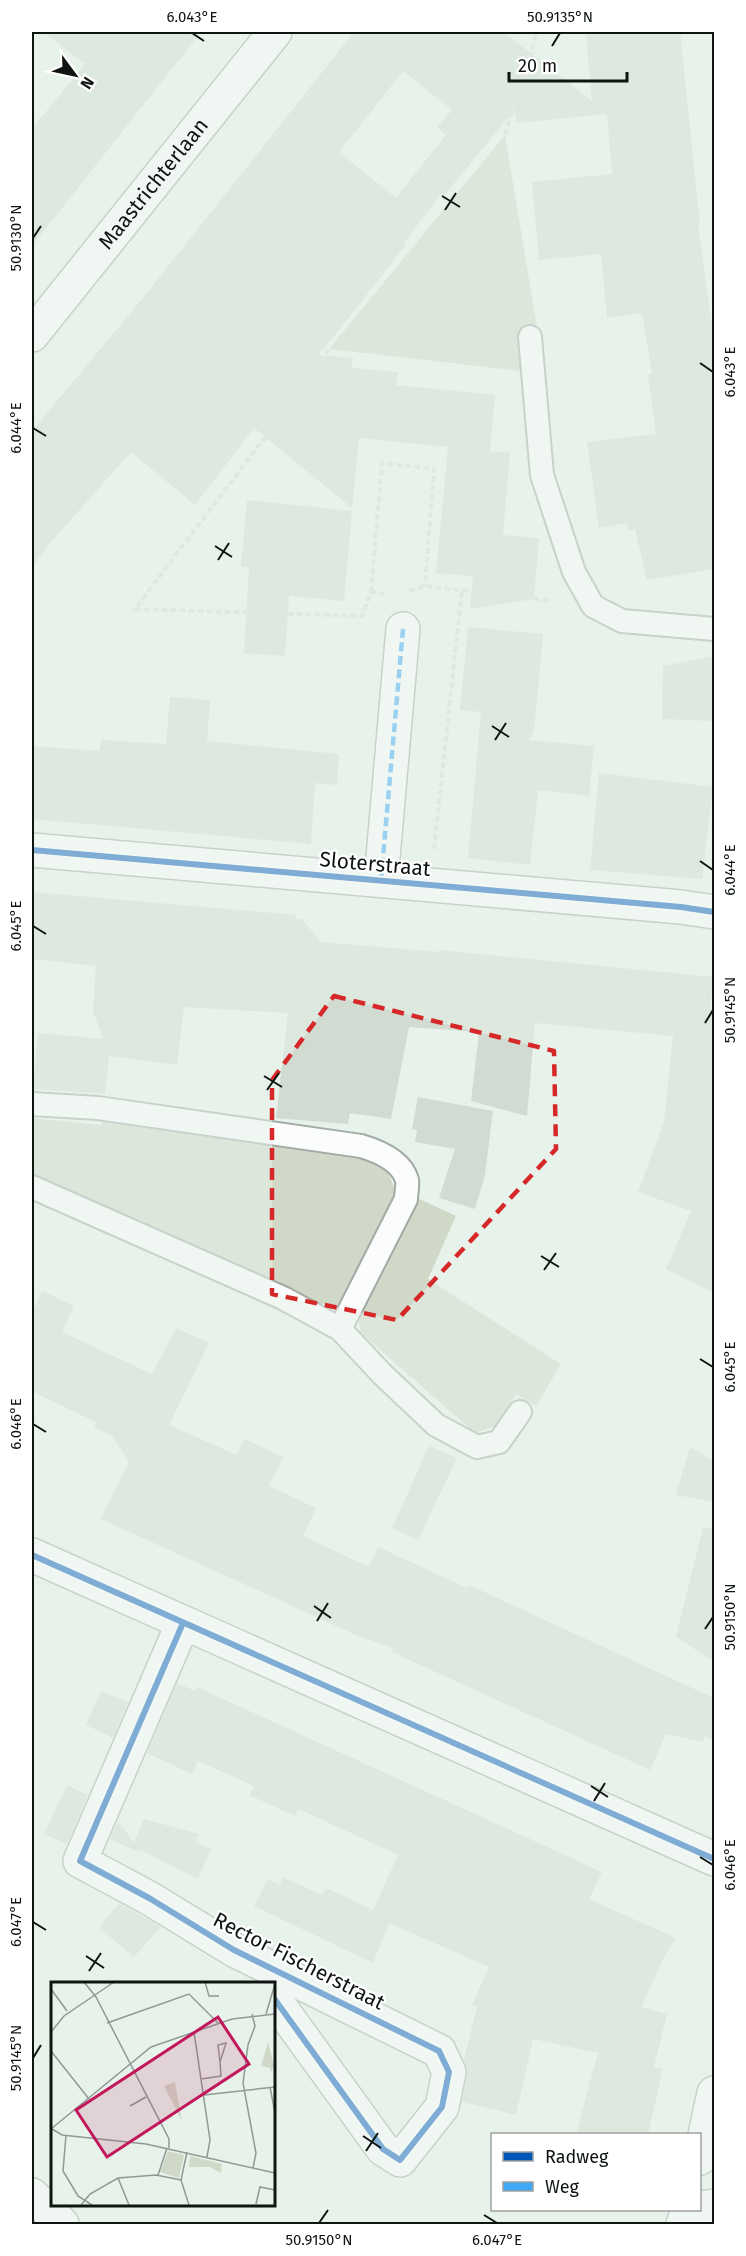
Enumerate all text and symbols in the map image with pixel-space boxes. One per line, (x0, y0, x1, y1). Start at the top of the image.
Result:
text: 6.043°E (167, 8, 217, 26)
text: 50.9135°N (527, 8, 593, 26)
north arrow (45, 45, 105, 105)
scale bar (509, 45, 628, 83)
text: 20 m (518, 55, 557, 77)
text: N (76, 73, 98, 93)
street label: Maastrichterlaan (93, 113, 214, 254)
text: 50.9130°N (7, 204, 25, 272)
text: 6.043°E (721, 347, 739, 397)
text: 6.044°E (7, 402, 25, 454)
text: 6.044°E (721, 844, 739, 896)
street label: Sloterstraat (318, 846, 432, 882)
text: 6.045°E (7, 901, 25, 951)
text: 50.9145°N (721, 977, 739, 1043)
text: 6.045°E (721, 1342, 739, 1392)
text: 6.046°E (7, 1398, 25, 1450)
text: 50.9150°N (721, 1583, 739, 1651)
text: 6.046°E (721, 1839, 739, 1891)
text: 6.047°E (7, 1897, 25, 1947)
street label: Rector Fischerstraat (209, 1907, 389, 2016)
inset map (51, 1982, 274, 2205)
text: 50.9145°N (7, 2025, 25, 2091)
legend (491, 2133, 701, 2211)
text: Radweg (545, 2146, 609, 2168)
text: Weg (545, 2176, 579, 2198)
text: 50.9150°N (285, 2231, 353, 2249)
text: 6.047°E (472, 2231, 522, 2249)

